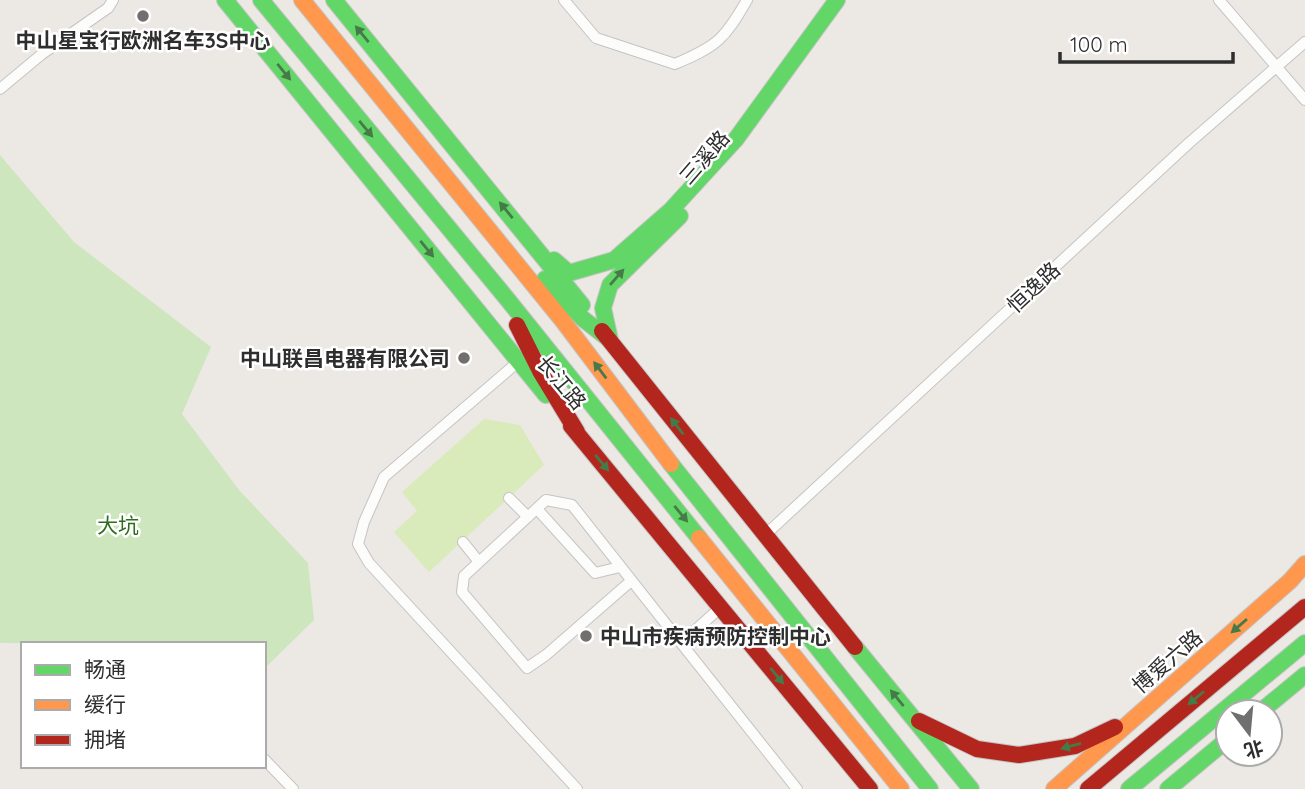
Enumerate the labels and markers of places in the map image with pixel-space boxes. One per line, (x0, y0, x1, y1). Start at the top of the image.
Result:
marker: 中山星宝行欧洲名车3S中心 (135, 8, 151, 24)
place label: 中山星宝行欧洲名车3S中心 (16, 27, 270, 53)
place label: 中山联昌电器有限公司 (240, 345, 450, 371)
marker: 中山联昌电器有限公司 (456, 350, 472, 366)
place label: 中山市疾病预防控制中心 (600, 623, 831, 649)
marker: 中山市疾病预防控制中心 (578, 628, 594, 644)

